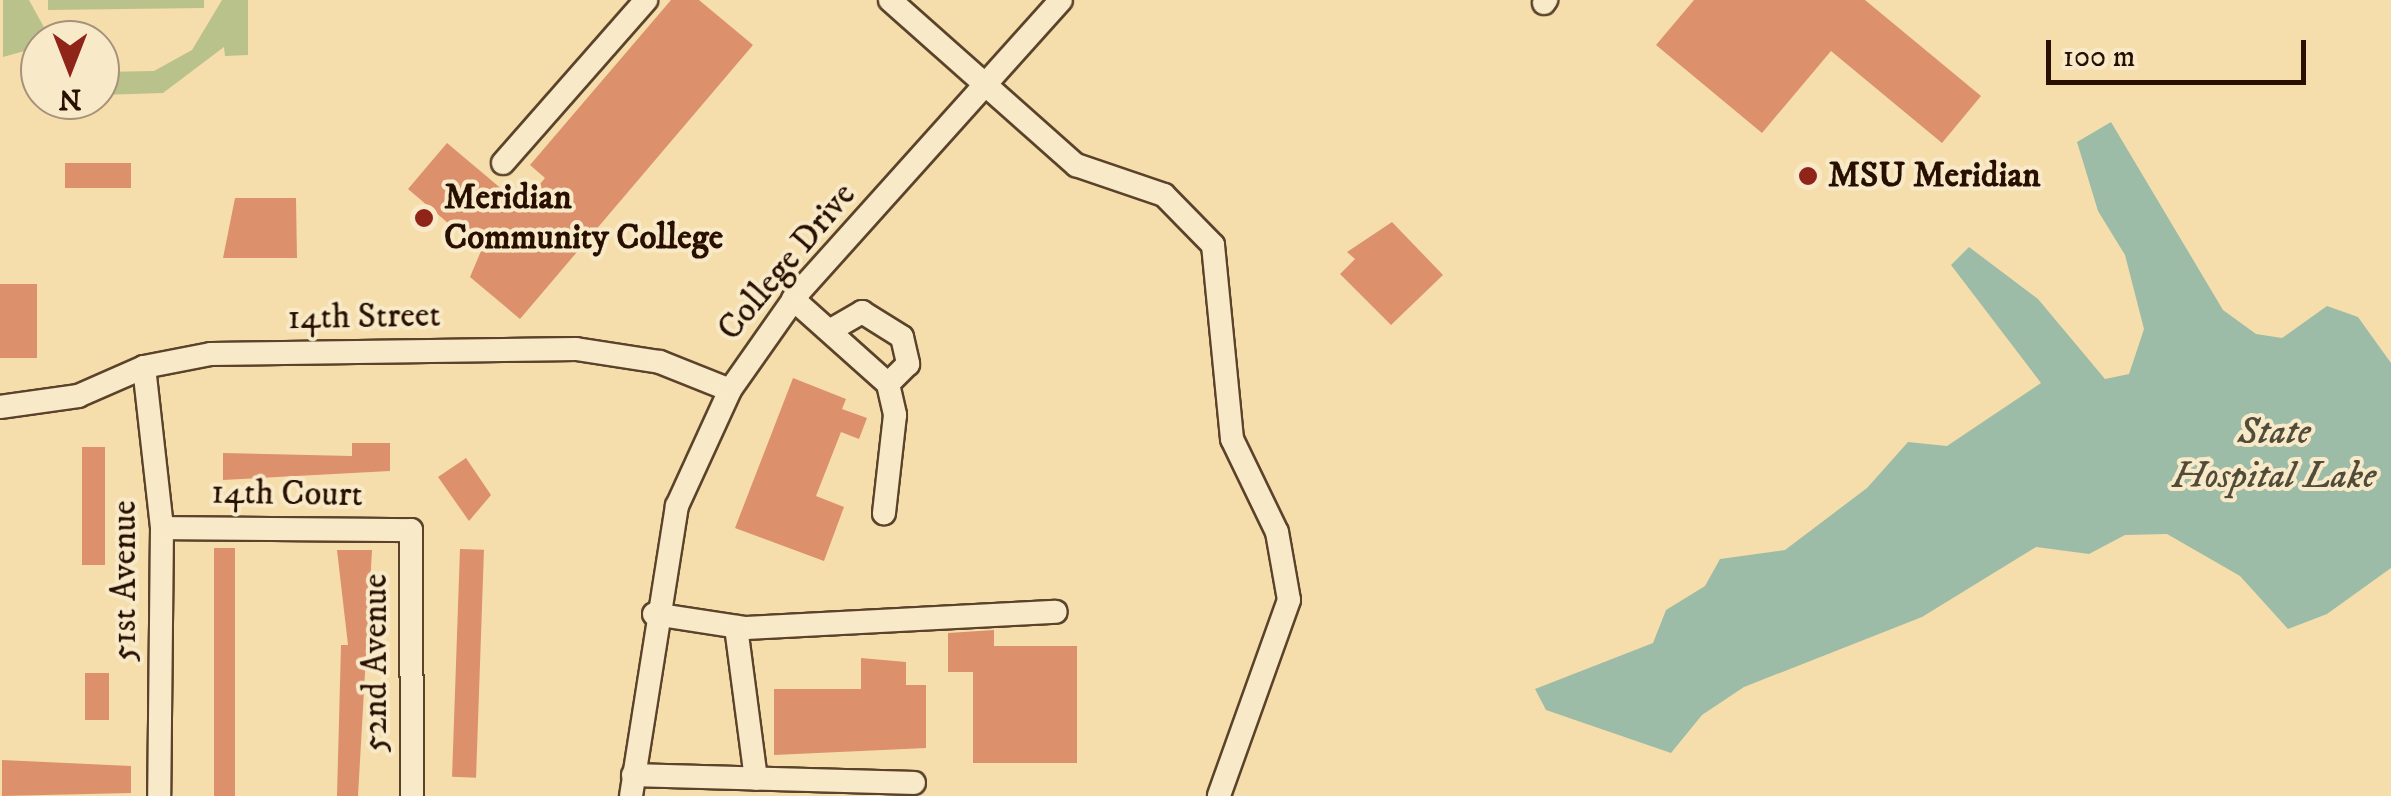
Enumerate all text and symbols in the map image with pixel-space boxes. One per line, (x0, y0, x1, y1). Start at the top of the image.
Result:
north arrow (20, 20, 120, 120)
scale bar (2051, 20, 2311, 82)
text: 100 m (2063, 39, 2135, 76)
text: N (59, 81, 82, 116)
place label: MSU Meridian (1828, 155, 2041, 197)
marker: MSU Meridian (1797, 165, 1819, 187)
street label: College Drive (709, 175, 865, 349)
place label: Meridian Community College (444, 177, 723, 259)
marker: Meridian Community College (413, 207, 435, 229)
street label: 14th Street (287, 295, 441, 339)
water label: State Hospital Lake (2172, 410, 2376, 499)
street label: 14th Court (211, 472, 363, 516)
street label: 51st Avenue (104, 500, 146, 662)
street label: 52nd Avenue (355, 574, 397, 752)

